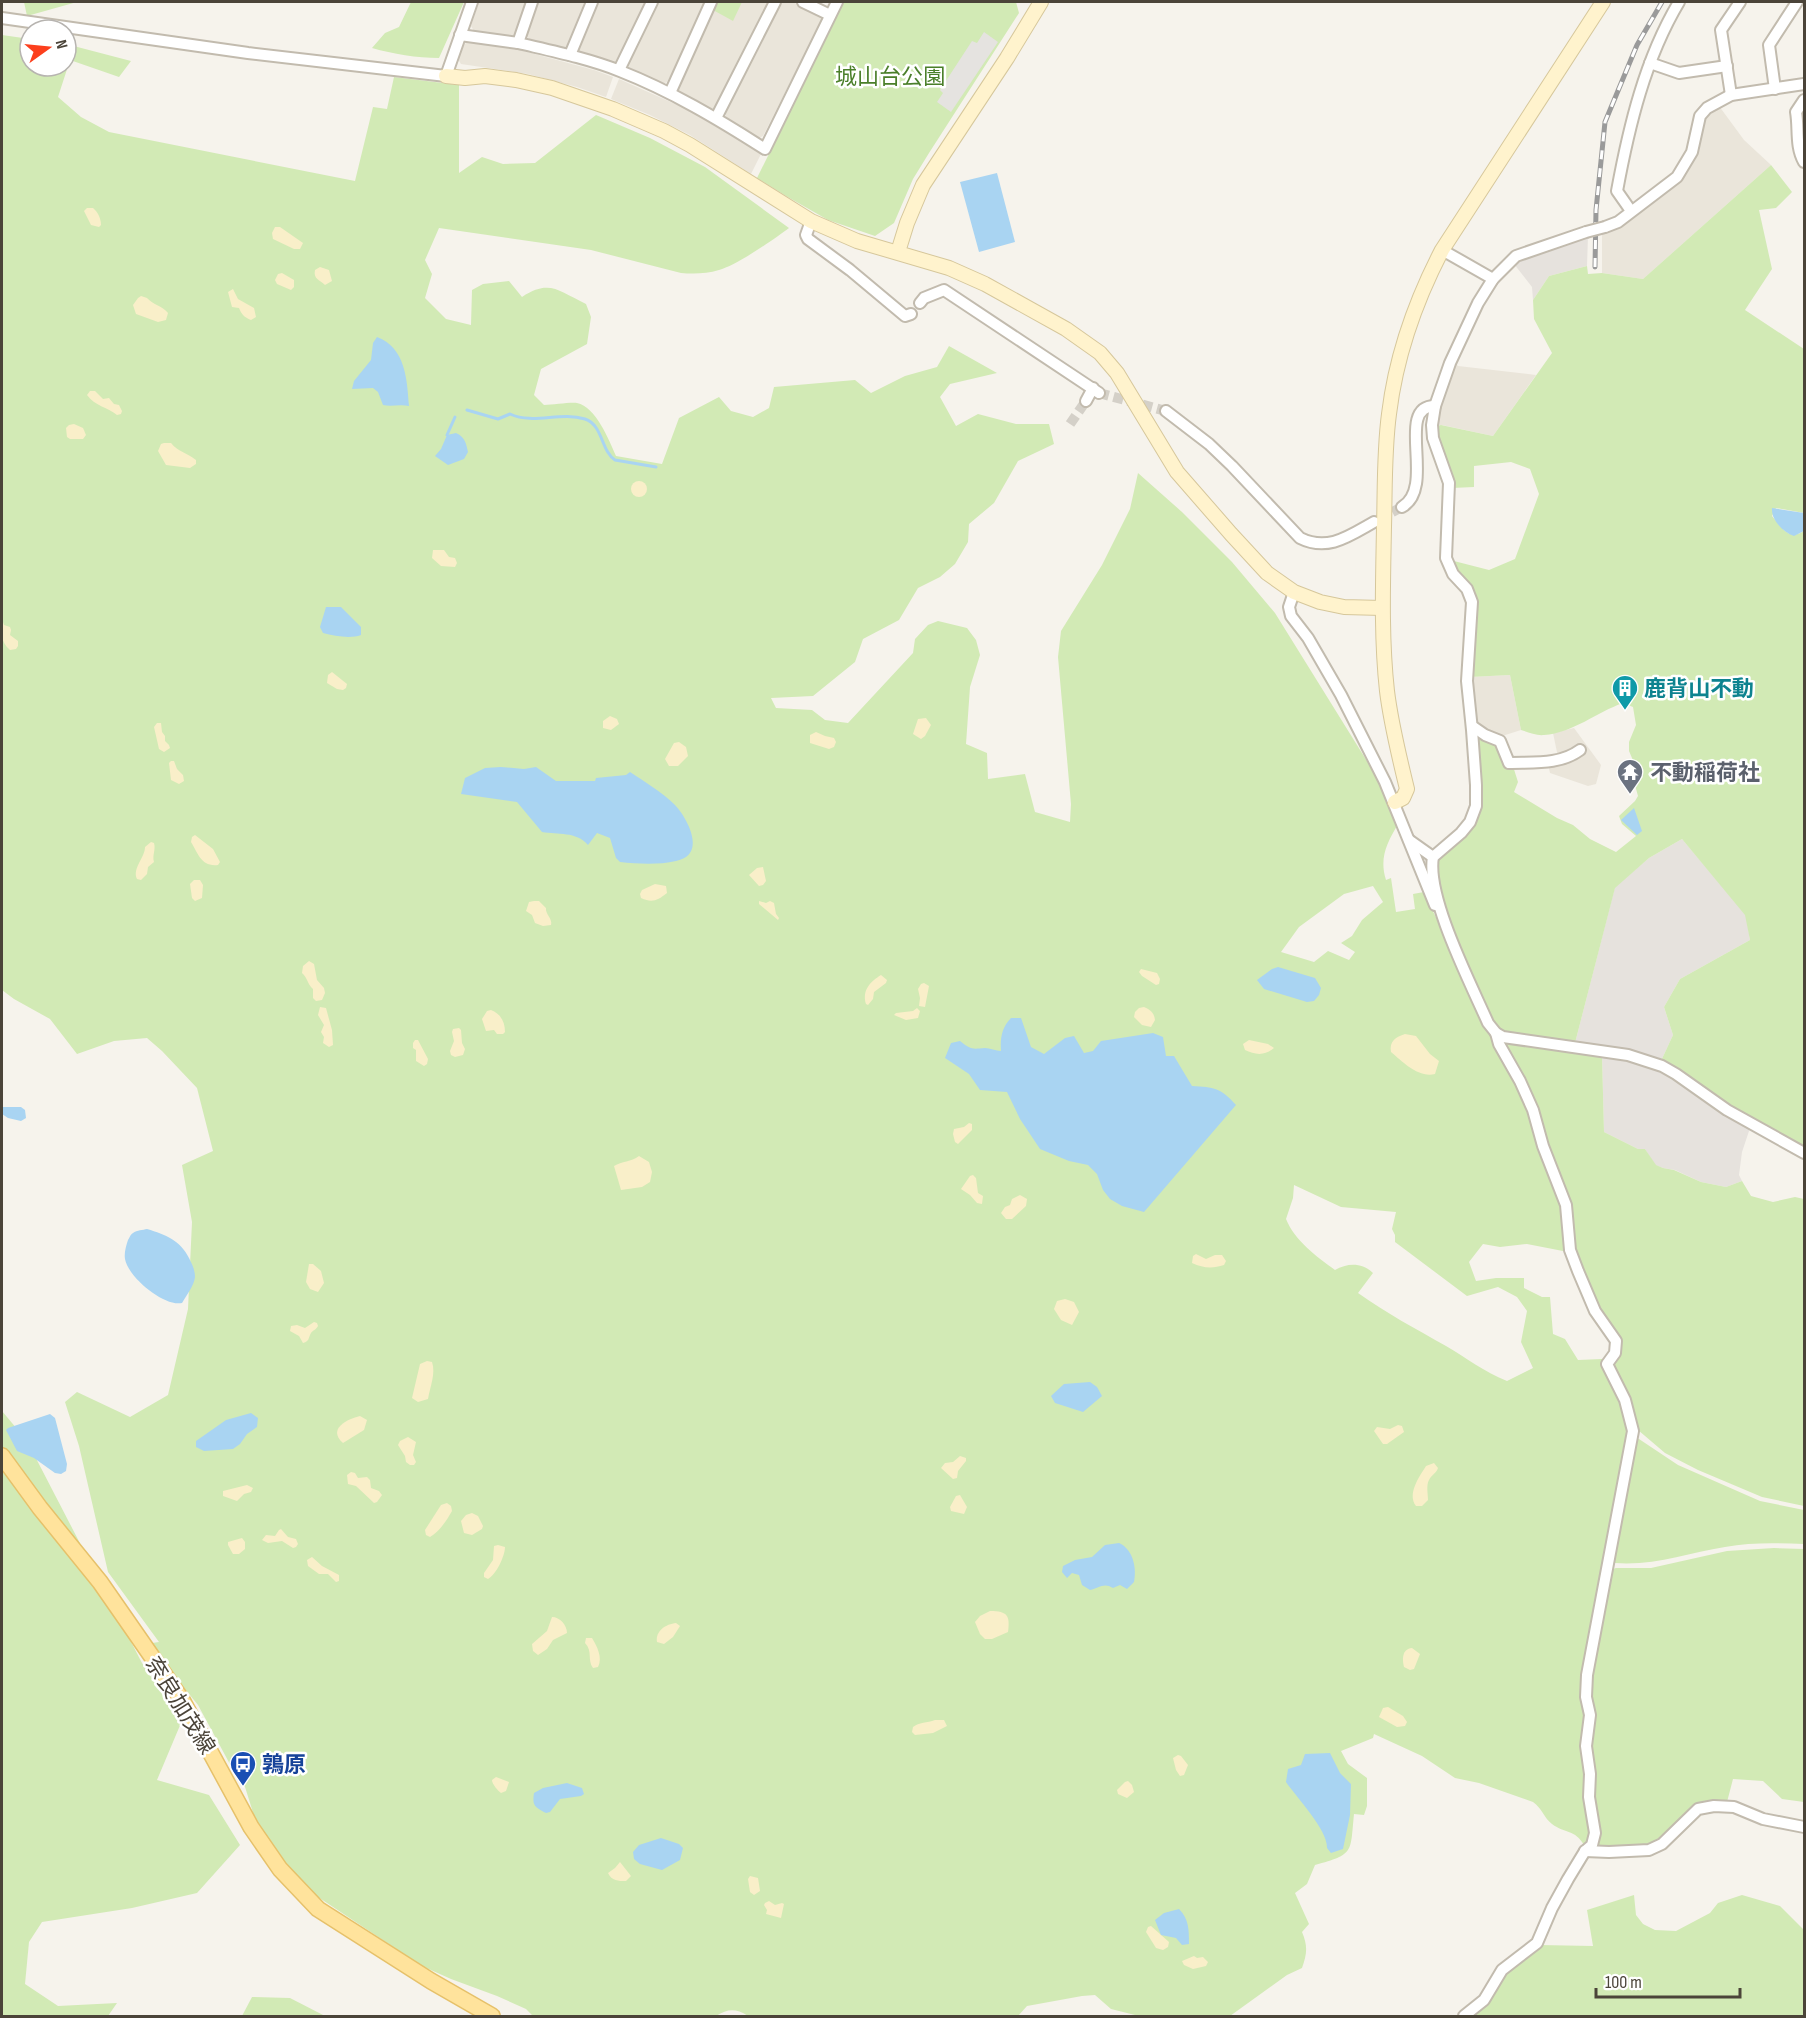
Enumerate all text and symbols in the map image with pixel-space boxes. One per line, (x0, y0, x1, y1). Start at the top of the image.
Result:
north arrow (18, 18, 78, 78)
text: N (51, 38, 71, 51)
park label: 城山台公園 (835, 64, 945, 91)
building icon: 鹿背山不動 (1610, 673, 1640, 711)
place label: 鹿背山不動 (1644, 676, 1754, 703)
temple icon: 不動稲荷社 (1615, 757, 1645, 795)
place label: 不動稲荷社 (1650, 760, 1760, 787)
street label: 奈良加茂線 (139, 1652, 220, 1760)
bus stop icon: 鶉原 (228, 1749, 258, 1787)
place label: 鶉原 (262, 1752, 306, 1779)
scale bar (1596, 1961, 1740, 1999)
text: 100 m (1605, 1972, 1642, 1993)

